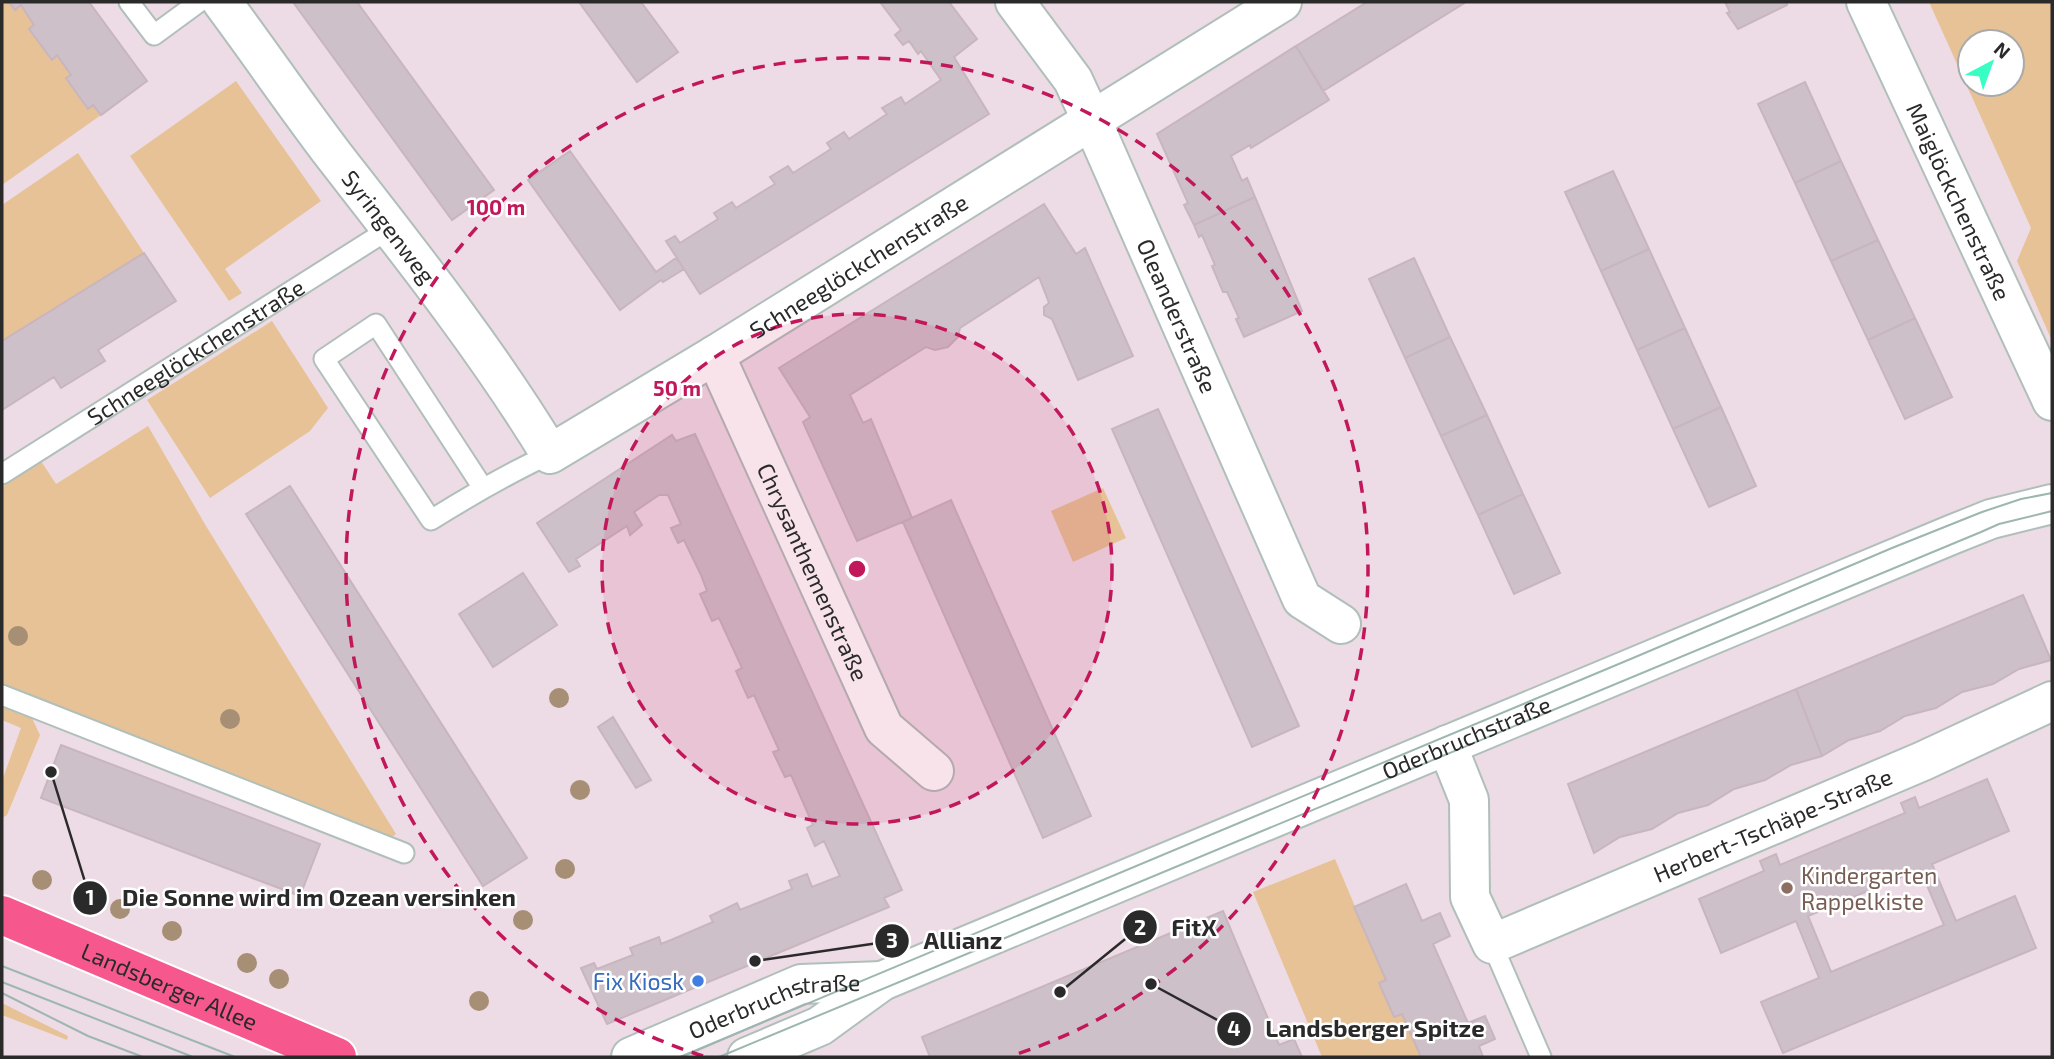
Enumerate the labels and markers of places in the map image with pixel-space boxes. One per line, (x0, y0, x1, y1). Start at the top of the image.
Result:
centre of rings (845, 557, 869, 581)
place label: Kindergarten Rappelkiste (1801, 861, 1937, 915)
callout: Die Sonne wird im Ozean versinken (73, 875, 531, 920)
marker: Kindergarten Rappelkiste (1779, 880, 1795, 896)
callout: FitX (1122, 905, 1231, 950)
callout: Allianz (874, 918, 1016, 963)
place label: Fix Kiosk (593, 967, 684, 995)
marker: Fix Kiosk (690, 973, 706, 989)
callout: Landsberger Spitze (1216, 1006, 1499, 1051)

